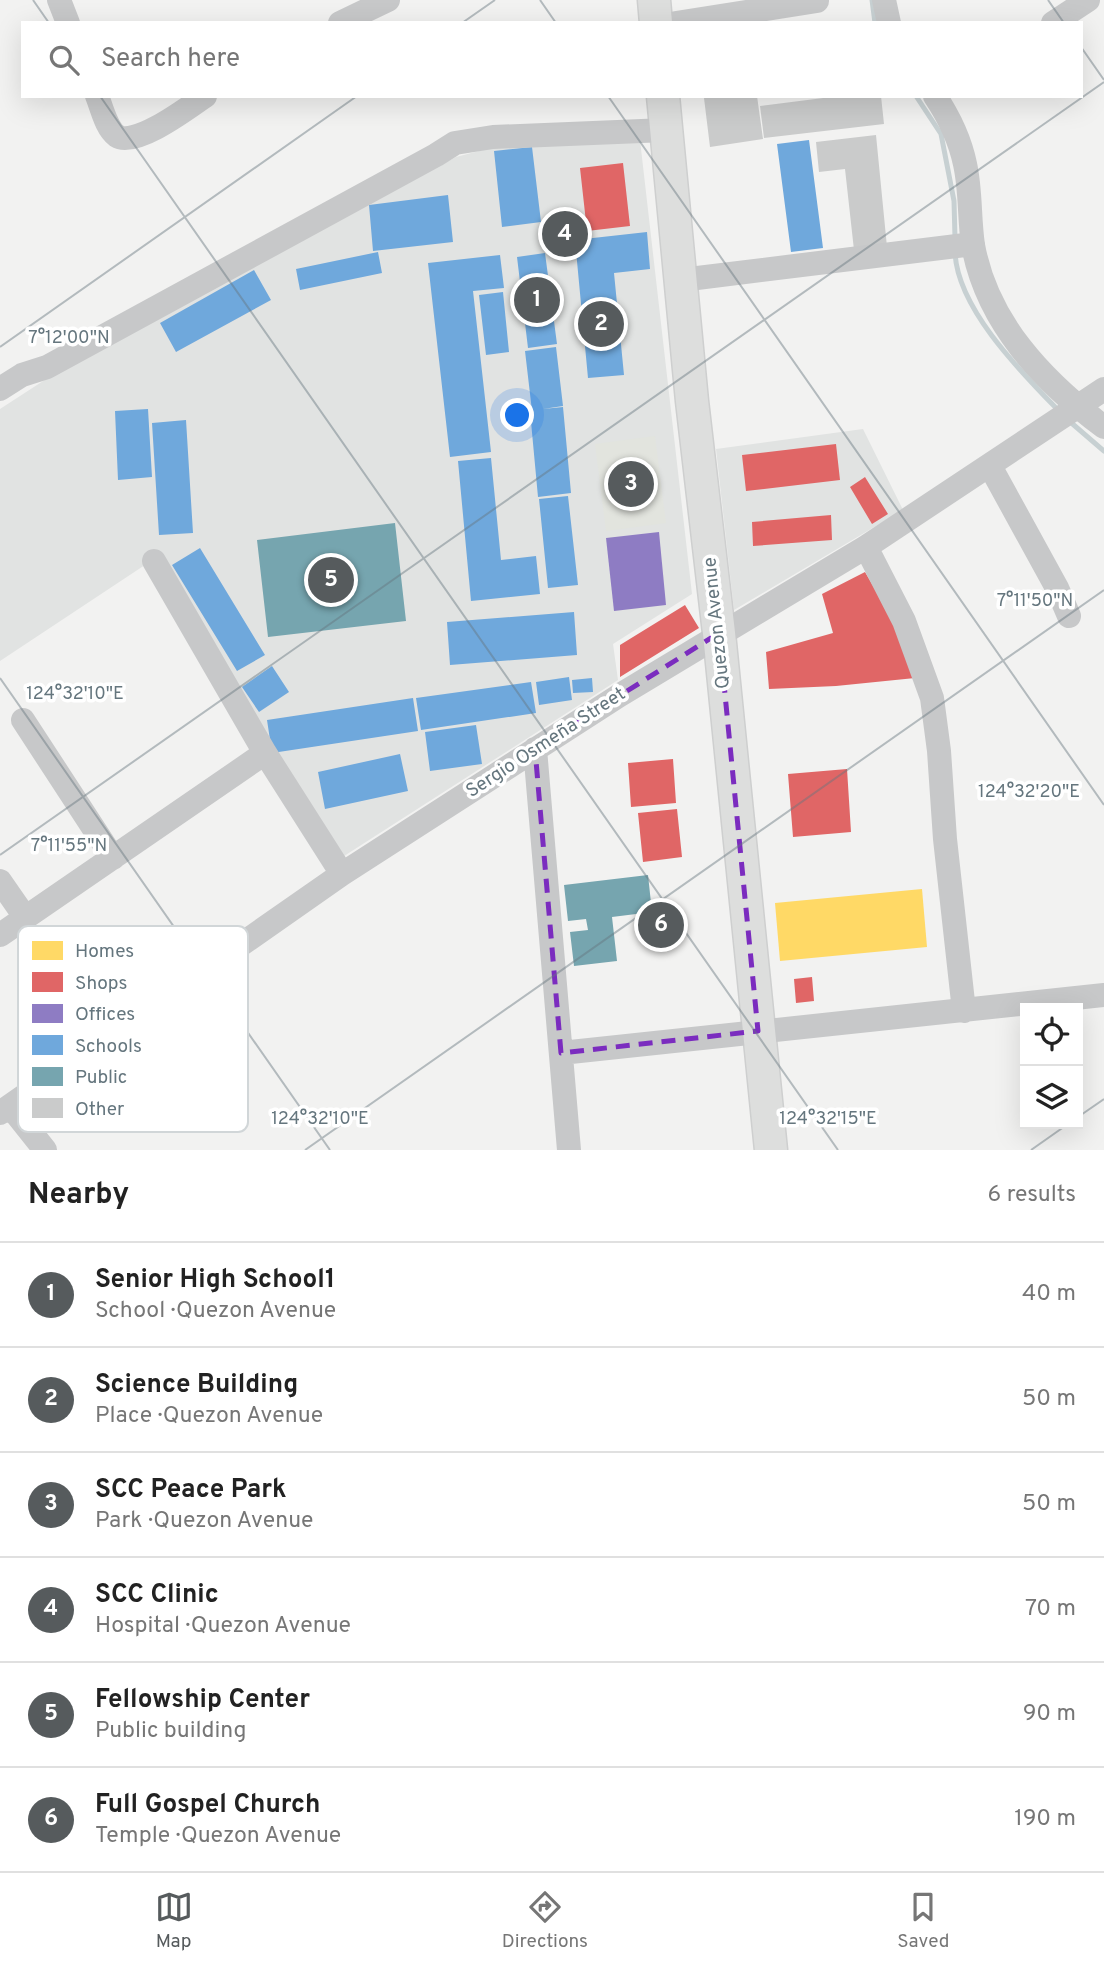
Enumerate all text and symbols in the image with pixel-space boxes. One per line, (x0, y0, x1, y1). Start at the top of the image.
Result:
search box (21, 21, 1083, 98)
icon: search (45, 41, 83, 79)
text: Search here (101, 43, 240, 76)
pin: 4 (542, 208, 588, 260)
pin: 1 (514, 274, 560, 326)
pin: 2 (578, 298, 624, 350)
text: 7°12'00"N (28, 327, 110, 350)
your location (500, 398, 534, 432)
pin: 3 (608, 458, 654, 510)
pin: 5 (308, 554, 354, 606)
street label: Quezon Avenue (698, 556, 736, 690)
text: 7°11'50"N (997, 590, 1073, 613)
street label: Sergio Osmeña Street (462, 682, 630, 804)
text: 124°32'10"E (26, 683, 124, 706)
text: 124°32'20"E (978, 781, 1080, 804)
text: 7°11'55"N (31, 835, 107, 858)
pin: 6 (638, 899, 684, 951)
legend (18, 926, 248, 1132)
text: Homes (75, 940, 134, 964)
text: Shops (75, 972, 127, 996)
text: Offices (75, 1003, 135, 1027)
map controls (1020, 1003, 1083, 1129)
button: locate (1020, 1003, 1083, 1066)
text: Schools (75, 1035, 142, 1059)
text: Public (75, 1066, 127, 1090)
button: layers (1020, 1066, 1083, 1129)
text: Other (75, 1098, 125, 1122)
text: 124°32'10"E (271, 1108, 369, 1131)
text: 124°32'15"E (779, 1108, 877, 1131)
text: Nearby (28, 1177, 129, 1214)
text: 6 results (988, 1181, 1076, 1210)
text: Senior High School1 (95, 1264, 335, 1297)
text: 1 (46, 1280, 56, 1309)
text: 40 m (1022, 1280, 1076, 1309)
text: School · Quezon Avenue (95, 1297, 336, 1326)
text: Science Building (95, 1369, 298, 1402)
text: 2 (44, 1385, 58, 1414)
text: 50 m (1022, 1385, 1076, 1414)
text: Place · Quezon Avenue (95, 1402, 323, 1431)
text: SCC Peace Park (95, 1474, 287, 1507)
text: 3 (44, 1490, 58, 1519)
text: 50 m (1022, 1490, 1076, 1519)
text: Park · Quezon Avenue (95, 1507, 313, 1536)
text: SCC Clinic (95, 1579, 219, 1612)
text: 4 (44, 1595, 58, 1624)
text: 70 m (1025, 1595, 1076, 1624)
text: Hospital · Quezon Avenue (95, 1612, 351, 1641)
text: Fellowship Center (95, 1684, 310, 1717)
text: 5 (44, 1700, 58, 1729)
text: 90 m (1023, 1700, 1076, 1729)
text: Public building (95, 1717, 247, 1746)
text: Full Gospel Church (95, 1789, 320, 1822)
text: 6 (44, 1805, 58, 1834)
text: 190 m (1014, 1805, 1076, 1834)
text: Temple · Quezon Avenue (95, 1822, 341, 1851)
tab: Map (155, 1888, 193, 1954)
tab: Directions (502, 1888, 588, 1954)
tab: Saved (897, 1888, 949, 1954)

